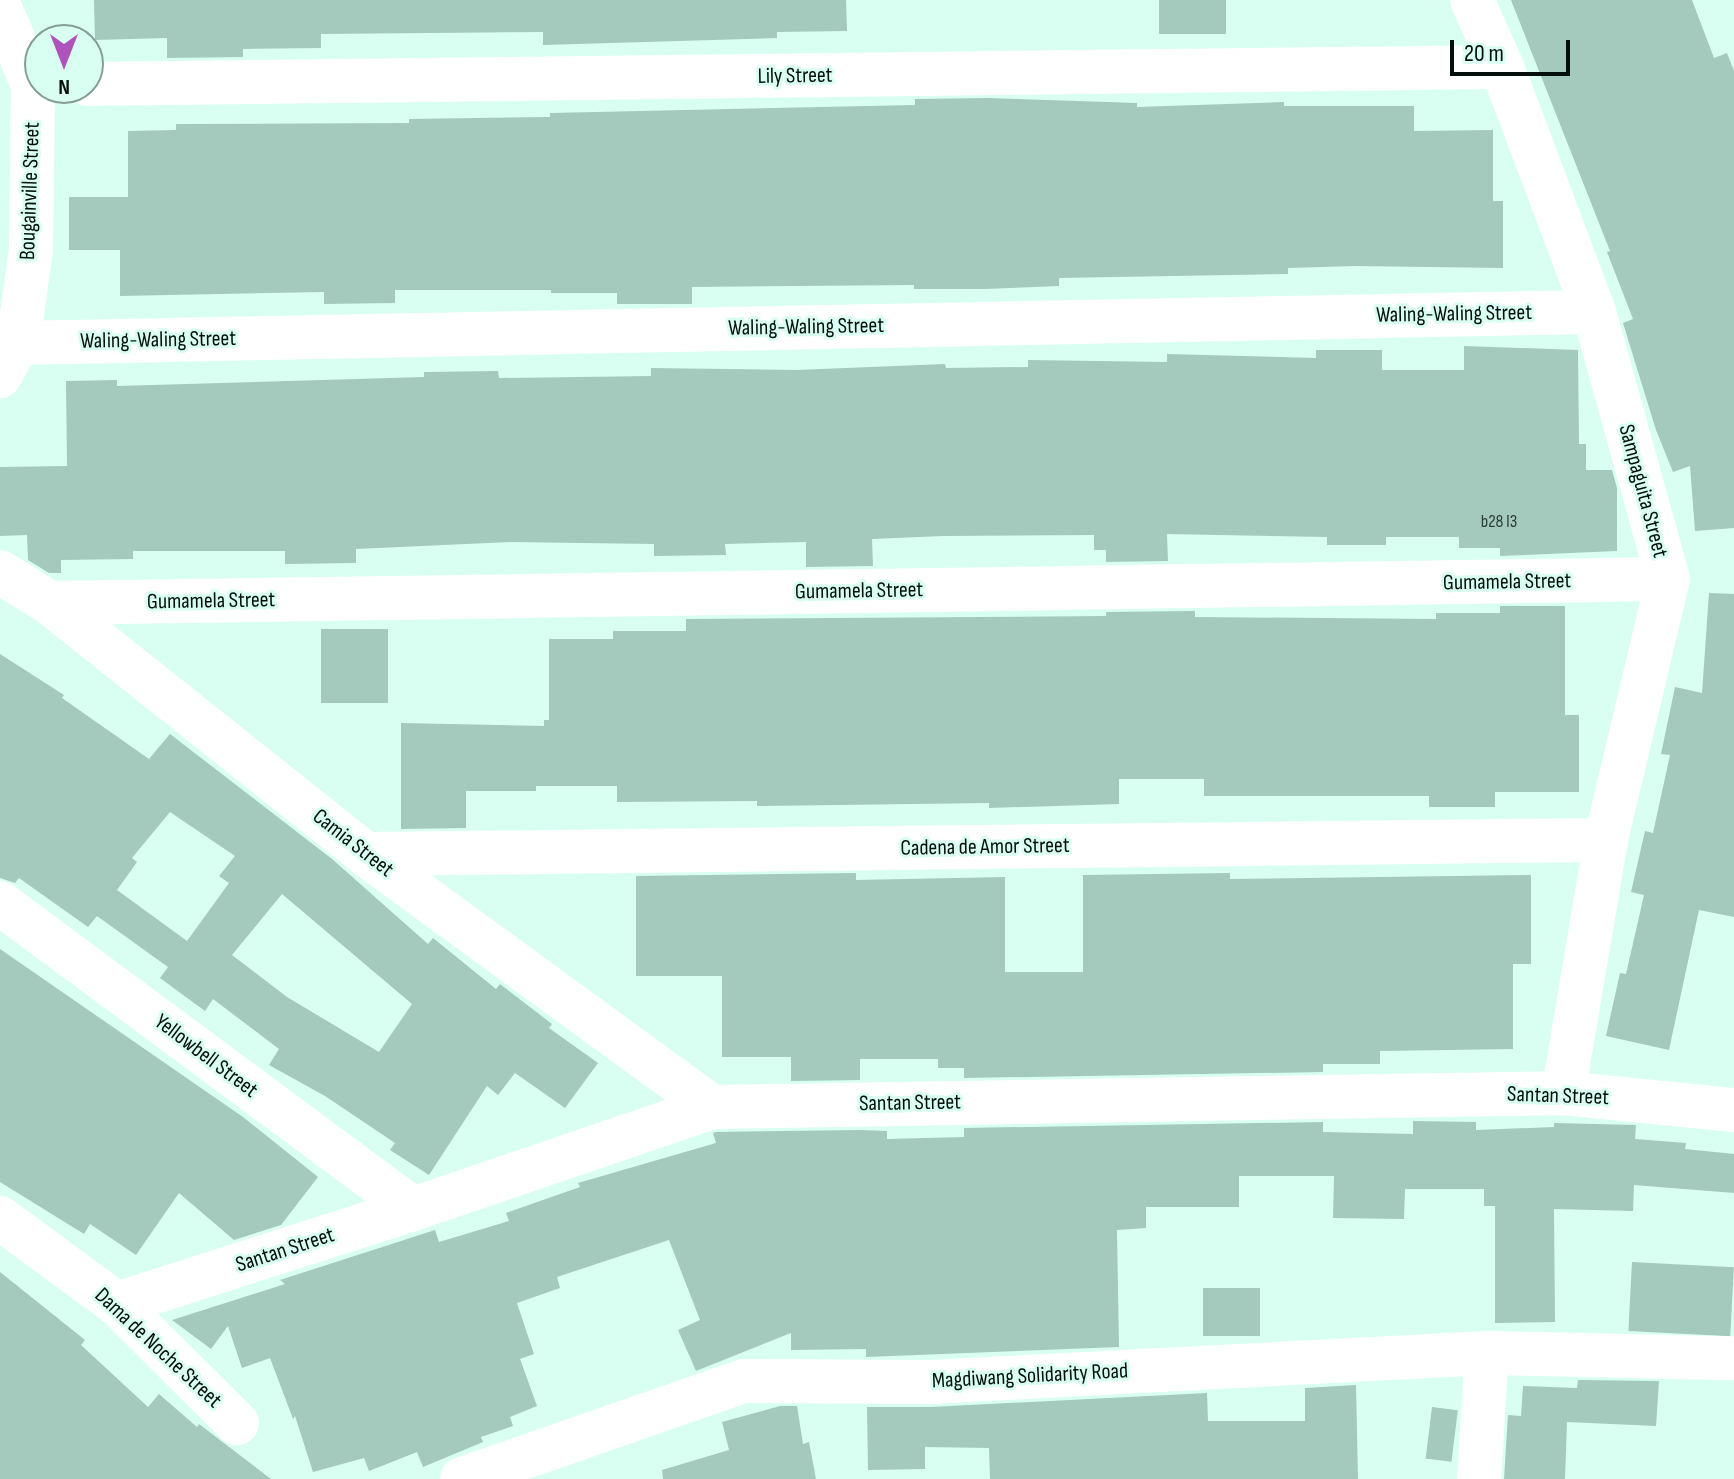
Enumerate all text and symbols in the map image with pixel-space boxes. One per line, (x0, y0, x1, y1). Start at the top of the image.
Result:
north arrow (24, 24, 104, 104)
scale bar (1454, 24, 1574, 74)
text: 20 m (1464, 39, 1504, 68)
street label: Lily Street (757, 62, 833, 90)
text: N (58, 73, 70, 100)
street label: Bougainville Street (14, 122, 46, 260)
street label: Waling-Waling Street (1376, 299, 1532, 329)
street label: Waling-Waling Street (728, 312, 884, 342)
street label: Waling-Waling Street (80, 325, 236, 355)
street label: Sampaguita Street (1613, 422, 1673, 560)
house number: b28 l3 (1481, 511, 1517, 533)
street label: Gumamela Street (1443, 568, 1571, 596)
street label: Gumamela Street (795, 577, 923, 605)
street label: Gumamela Street (147, 587, 275, 615)
street label: Camia Street (307, 803, 399, 883)
street label: Cadena de Amor Street (900, 832, 1070, 862)
street label: Yellowbell Street (149, 1009, 263, 1103)
street label: Santan Street (1507, 1081, 1609, 1111)
street label: Santan Street (859, 1089, 961, 1117)
street label: Santan Street (232, 1222, 338, 1278)
street label: Dama de Noche Street (89, 1282, 227, 1414)
street label: Magdiwang Solidarity Road (931, 1358, 1129, 1394)

